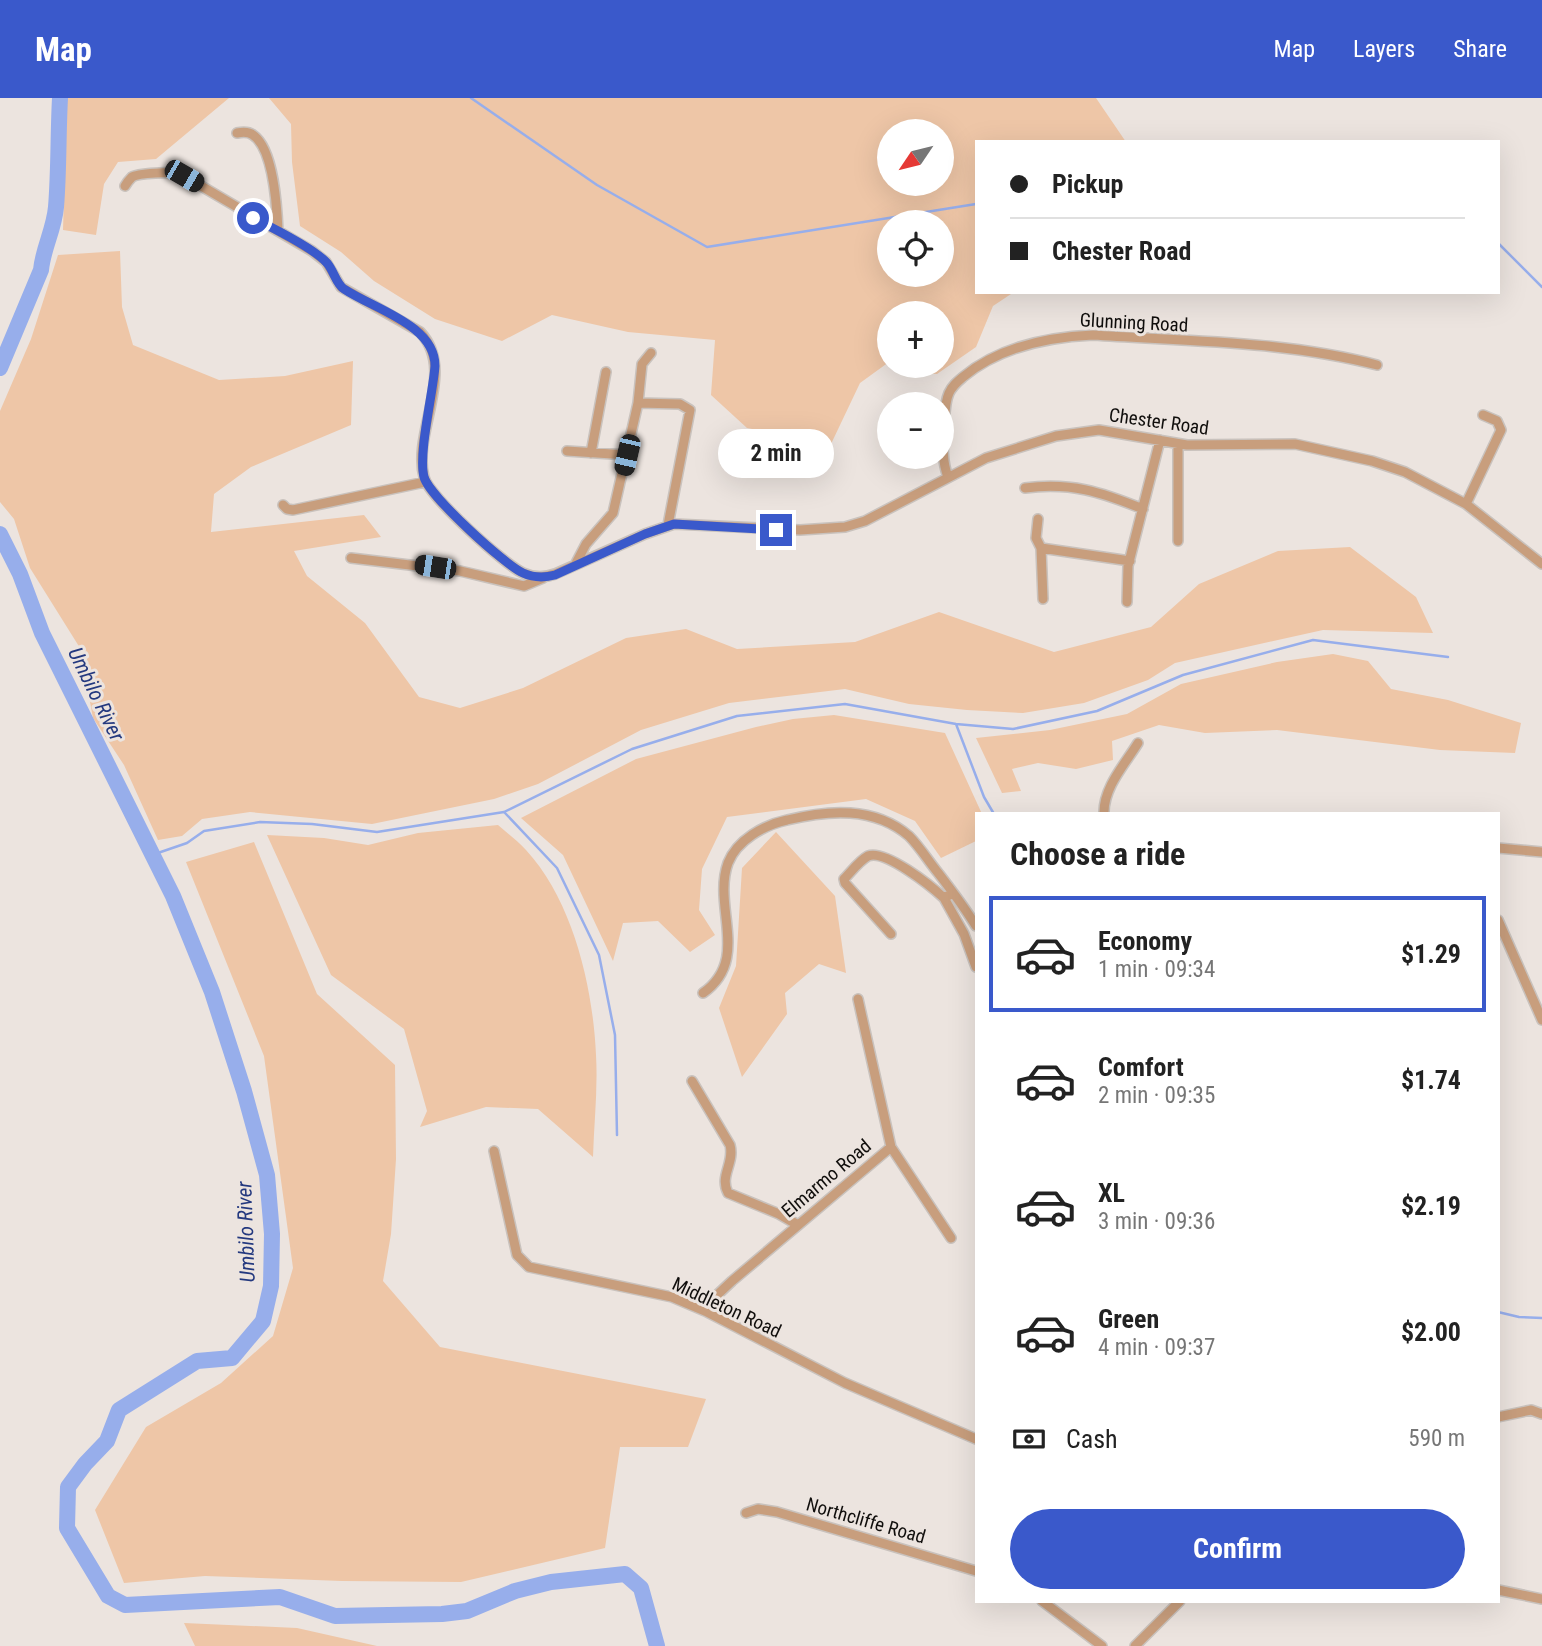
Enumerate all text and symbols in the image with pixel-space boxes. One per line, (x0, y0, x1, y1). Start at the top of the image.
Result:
text: Map (35, 30, 92, 69)
text: Map (1274, 35, 1315, 63)
text: Layers (1353, 35, 1415, 63)
text: Share (1453, 35, 1507, 63)
north arrow (877, 119, 954, 196)
map controls (877, 119, 954, 469)
car (161, 156, 208, 196)
text: Pickup (1052, 169, 1123, 199)
route start (237, 202, 269, 234)
button: locate (877, 210, 954, 287)
text: Chester Road (1052, 236, 1191, 266)
button: + (877, 301, 954, 378)
street label: Glunning Road (1079, 308, 1189, 337)
button: − (877, 392, 954, 469)
street label: Chester Road (1108, 403, 1210, 440)
callout: 2 min (718, 428, 834, 478)
car (613, 432, 642, 478)
text: 2 min (750, 440, 802, 467)
route end (760, 514, 792, 546)
car (413, 553, 458, 581)
water label: Umbilo River (63, 643, 129, 745)
text: Choose a ride (1010, 835, 1185, 873)
icon: car (1014, 923, 1077, 986)
text: Economy (1098, 926, 1192, 956)
text: $1.29 (1401, 939, 1461, 969)
text: 1 min · 09:34 (1098, 956, 1215, 983)
icon: car (1014, 1049, 1077, 1112)
text: Comfort (1098, 1052, 1184, 1082)
text: $1.74 (1401, 1065, 1461, 1095)
text: 2 min · 09:35 (1098, 1082, 1215, 1109)
street label: Elmarmo Road (777, 1134, 876, 1222)
icon: car (1014, 1175, 1077, 1238)
text: XL (1098, 1178, 1125, 1208)
water label: Umbilo River (232, 1180, 260, 1283)
text: $2.19 (1401, 1191, 1461, 1221)
text: 3 min · 09:36 (1098, 1208, 1215, 1235)
street label: Middleton Road (669, 1272, 785, 1343)
icon: car (1014, 1301, 1077, 1364)
text: Green (1098, 1304, 1159, 1334)
text: $2.00 (1401, 1317, 1461, 1347)
text: 4 min · 09:37 (1098, 1334, 1215, 1361)
icon: cash (1010, 1420, 1048, 1458)
text: Cash (1066, 1424, 1118, 1454)
text: 590 m (1408, 1425, 1465, 1452)
street label: Northcliffe Road (804, 1492, 928, 1548)
button: Confirm (1010, 1509, 1465, 1589)

